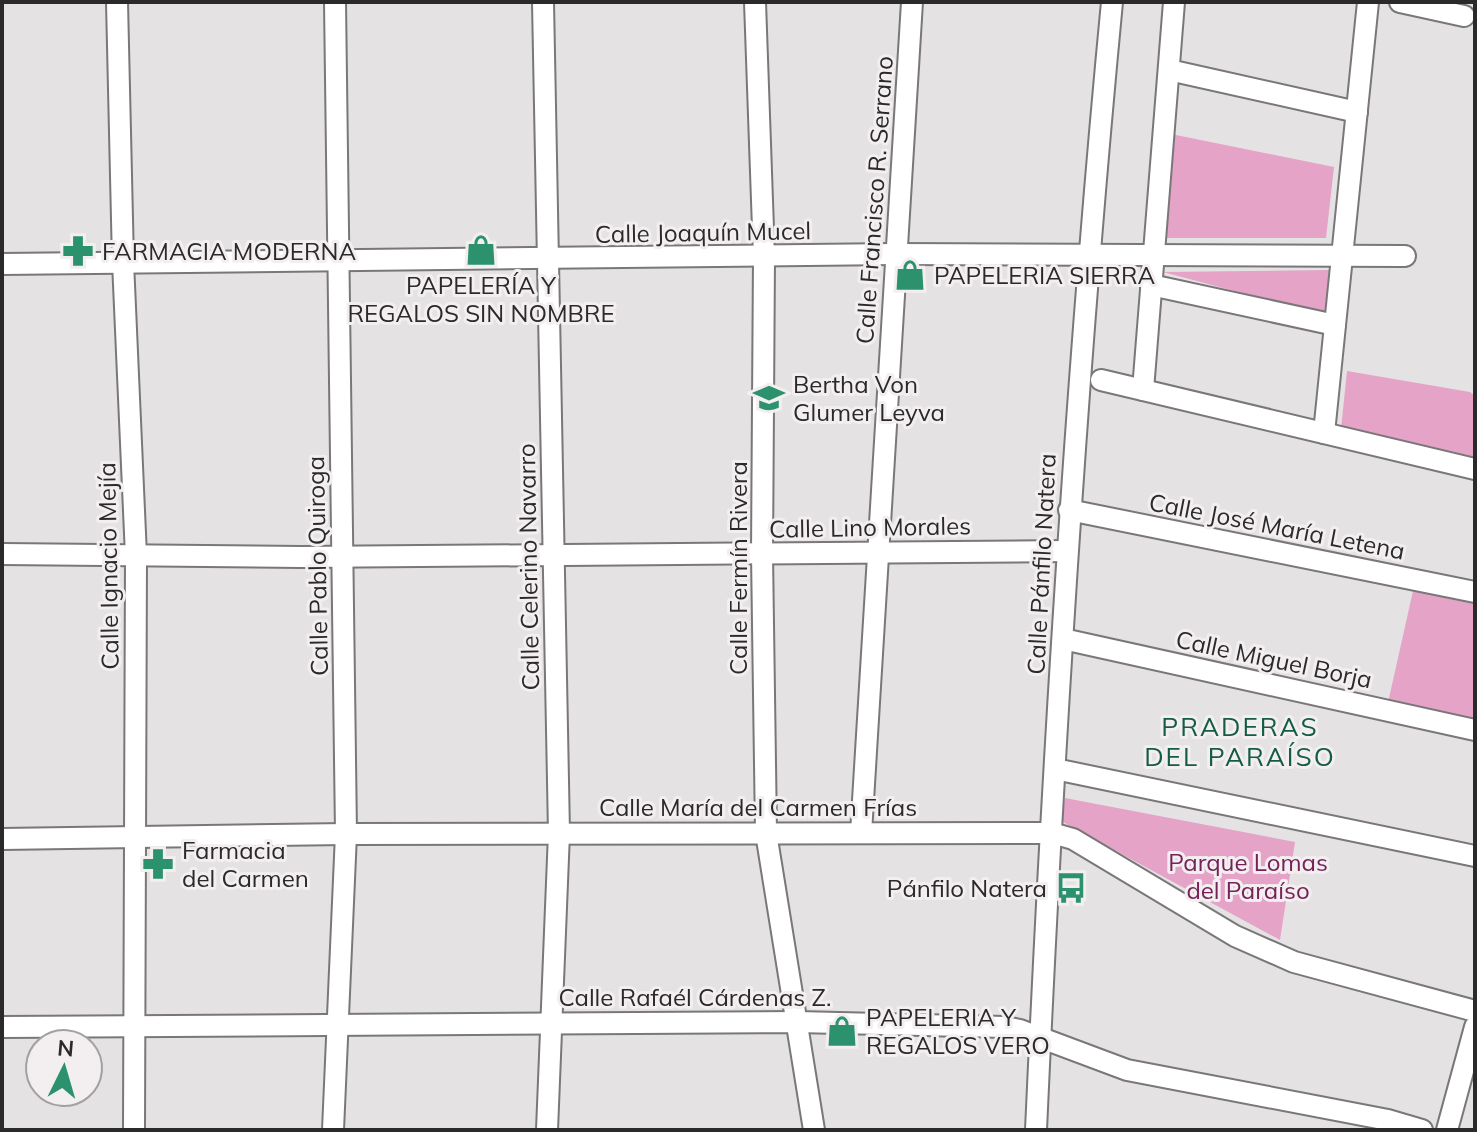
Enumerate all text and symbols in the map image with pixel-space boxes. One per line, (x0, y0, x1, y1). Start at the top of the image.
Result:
street label: Calle Francisco R. Serrano (849, 55, 899, 345)
street label: Calle Joaquín Mucel (595, 215, 811, 249)
shop icon: PAPELERÍA Y REGALOS SIN NOMBRE (464, 233, 498, 267)
pharmacy icon: FARMACIA MODERNA (61, 234, 95, 268)
place label: FARMACIA MODERNA (102, 236, 357, 266)
shop icon: PAPELERIA SIERRA (893, 258, 927, 292)
place label: PAPELERIA SIERRA (934, 260, 1155, 290)
place label: PAPELERÍA Y REGALOS SIN NOMBRE (347, 270, 615, 328)
place label: Bertha Von Glumer Leyva (793, 369, 945, 427)
school or university icon: Bertha Von Glumer Leyva (752, 381, 786, 415)
street label: Calle Celerino Navarro (511, 443, 545, 691)
street label: Calle Pánfilo Natera (1020, 453, 1062, 675)
street label: Calle Pablo Quiroga (300, 456, 334, 676)
street label: Calle Fermín Rivera (723, 461, 753, 675)
street label: Calle Ignacio Mejía (91, 462, 125, 670)
street label: Calle José María Letena (1147, 486, 1407, 566)
street label: Calle Lino Morales (769, 510, 971, 544)
street label: Calle Miguel Borja (1173, 624, 1375, 694)
district label: PRADERAS DEL PARAÍSO (1144, 710, 1336, 773)
street label: Calle María del Carmen Frías (599, 792, 917, 822)
place label: Farmacia del Carmen (182, 835, 309, 893)
pharmacy icon: Farmacia del Carmen (141, 847, 175, 881)
park label: Parque Lomas del Paraíso (1168, 847, 1328, 905)
bus stop icon: Pánfilo Natera (1054, 871, 1088, 905)
place label: Pánfilo Natera (887, 873, 1047, 903)
street label: Calle Rafaél Cárdenas Z. (558, 982, 832, 1012)
place label: PAPELERIA Y REGALOS VERO (866, 1002, 1050, 1060)
shop icon: PAPELERIA Y REGALOS VERO (825, 1014, 859, 1048)
north arrow (24, 1028, 104, 1108)
text: N (56, 1033, 75, 1063)

